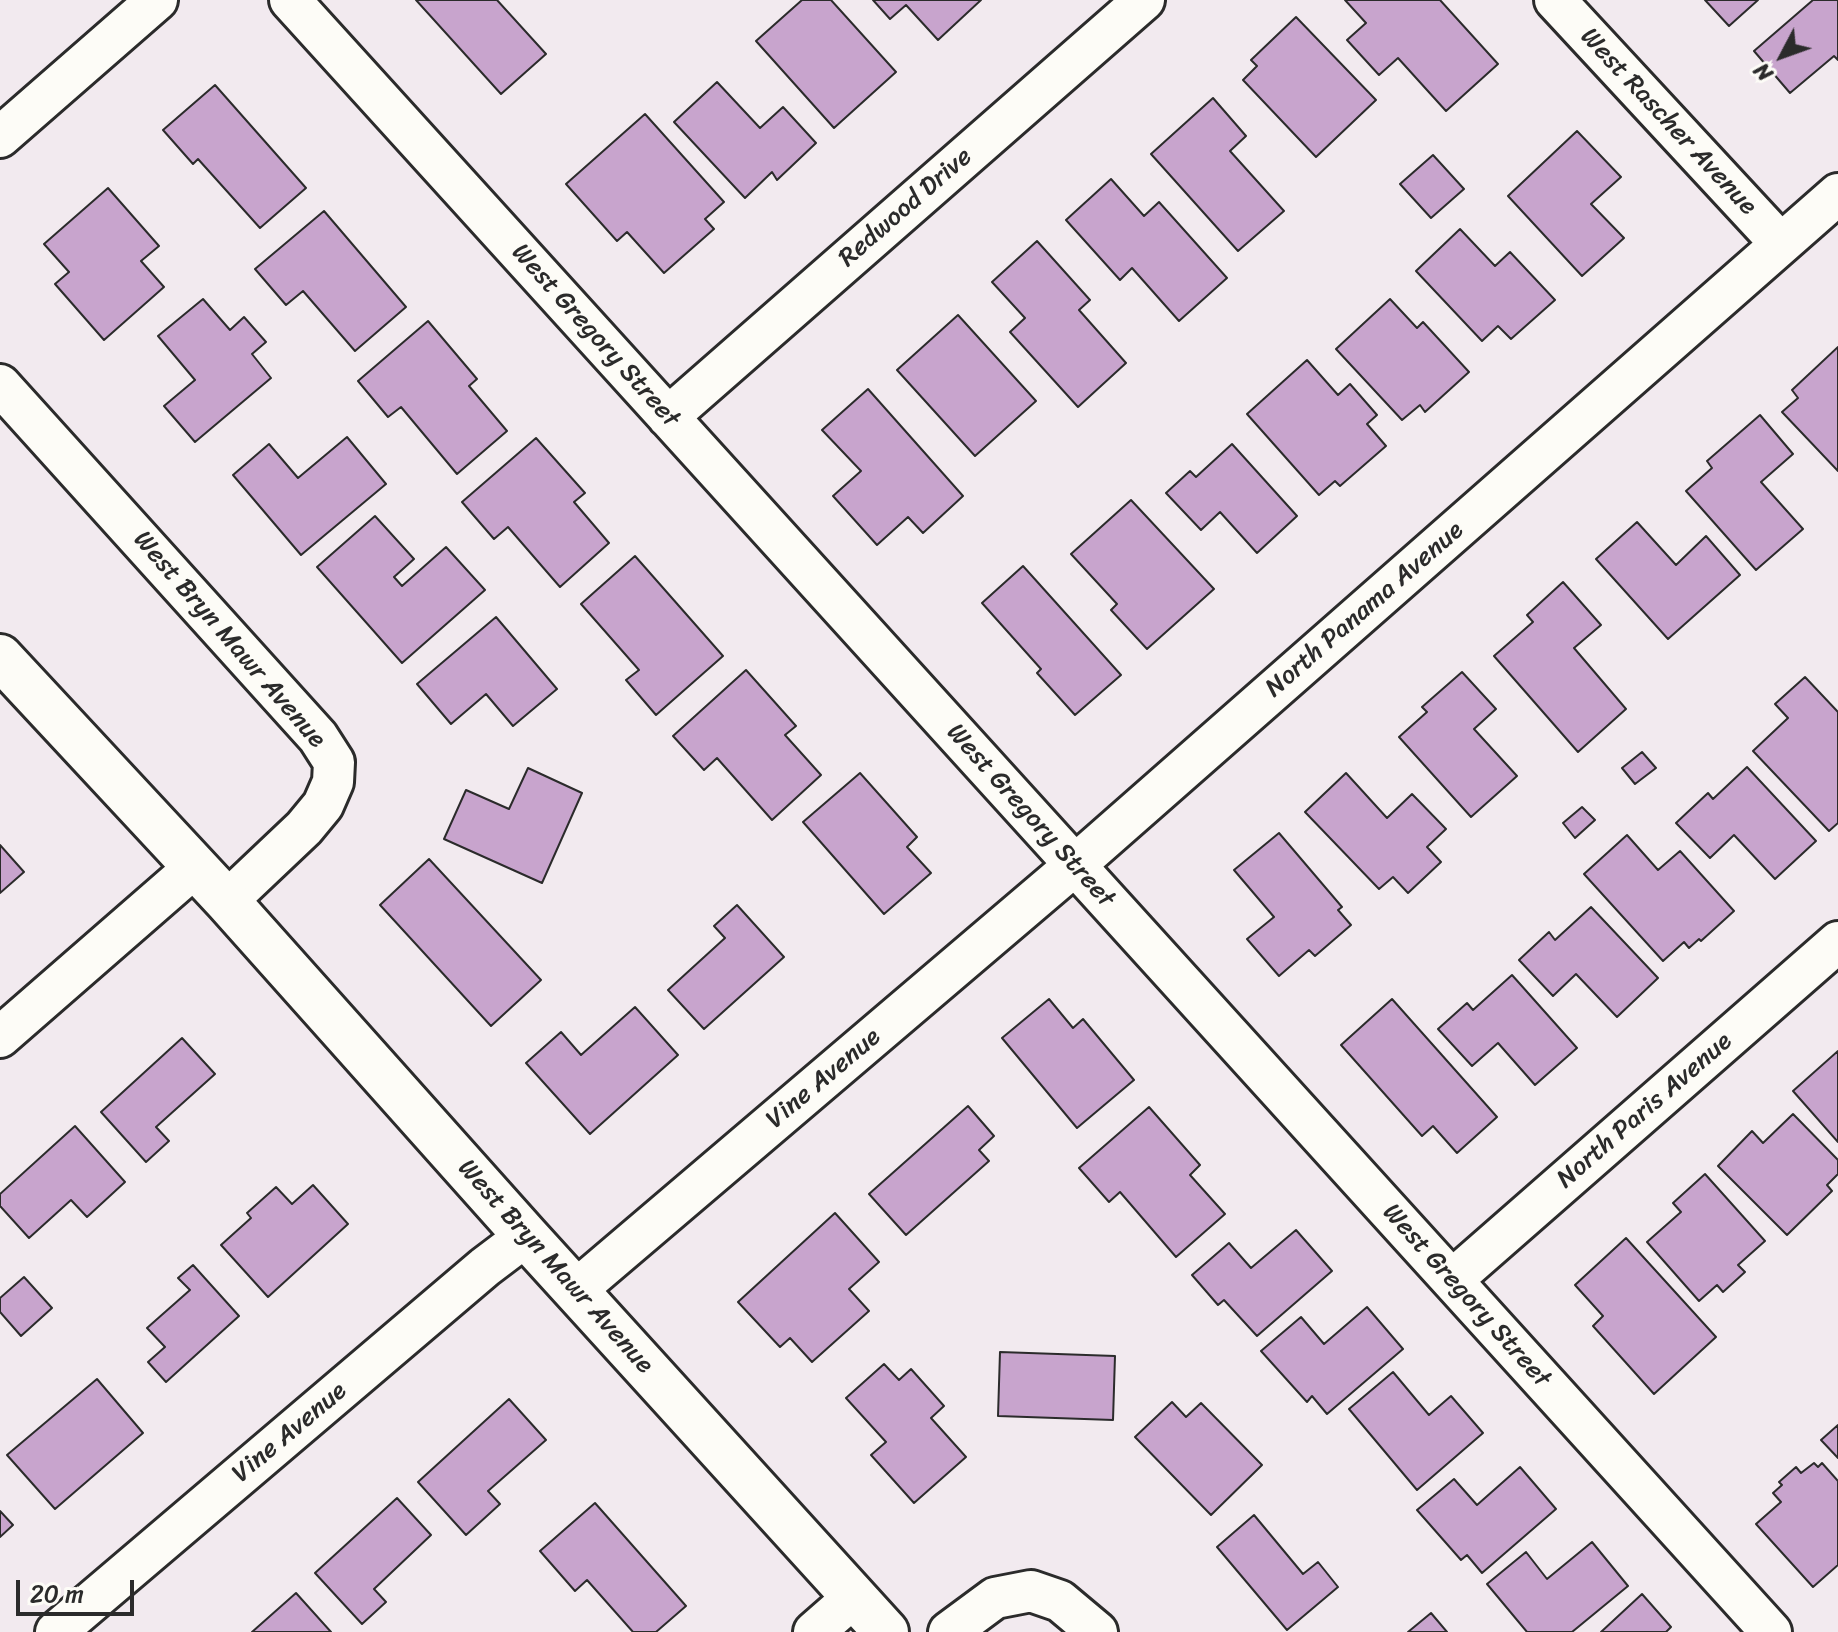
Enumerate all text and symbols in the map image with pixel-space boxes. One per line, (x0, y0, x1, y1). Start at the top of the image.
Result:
north arrow (1742, 16, 1822, 96)
street label: West Rascher Avenue (1573, 22, 1763, 222)
text: N (1744, 54, 1783, 91)
street label: Redwood Drive (833, 142, 979, 274)
street label: West Gregory Street (504, 238, 686, 434)
street label: North Panama Avenue (1260, 515, 1470, 705)
street label: West Bryn Mawr Avenue (126, 525, 332, 755)
street label: West Gregory Street (939, 718, 1121, 914)
street label: Vine Avenue (760, 1022, 888, 1136)
street label: North Paris Avenue (1551, 1026, 1739, 1196)
street label: West Bryn Mawr Avenue (451, 1153, 659, 1381)
street label: West Gregory Street (1375, 1198, 1557, 1394)
street label: Vine Avenue (226, 1376, 354, 1490)
scale bar (20, 1564, 138, 1614)
text: 20 m (30, 1573, 84, 1615)

